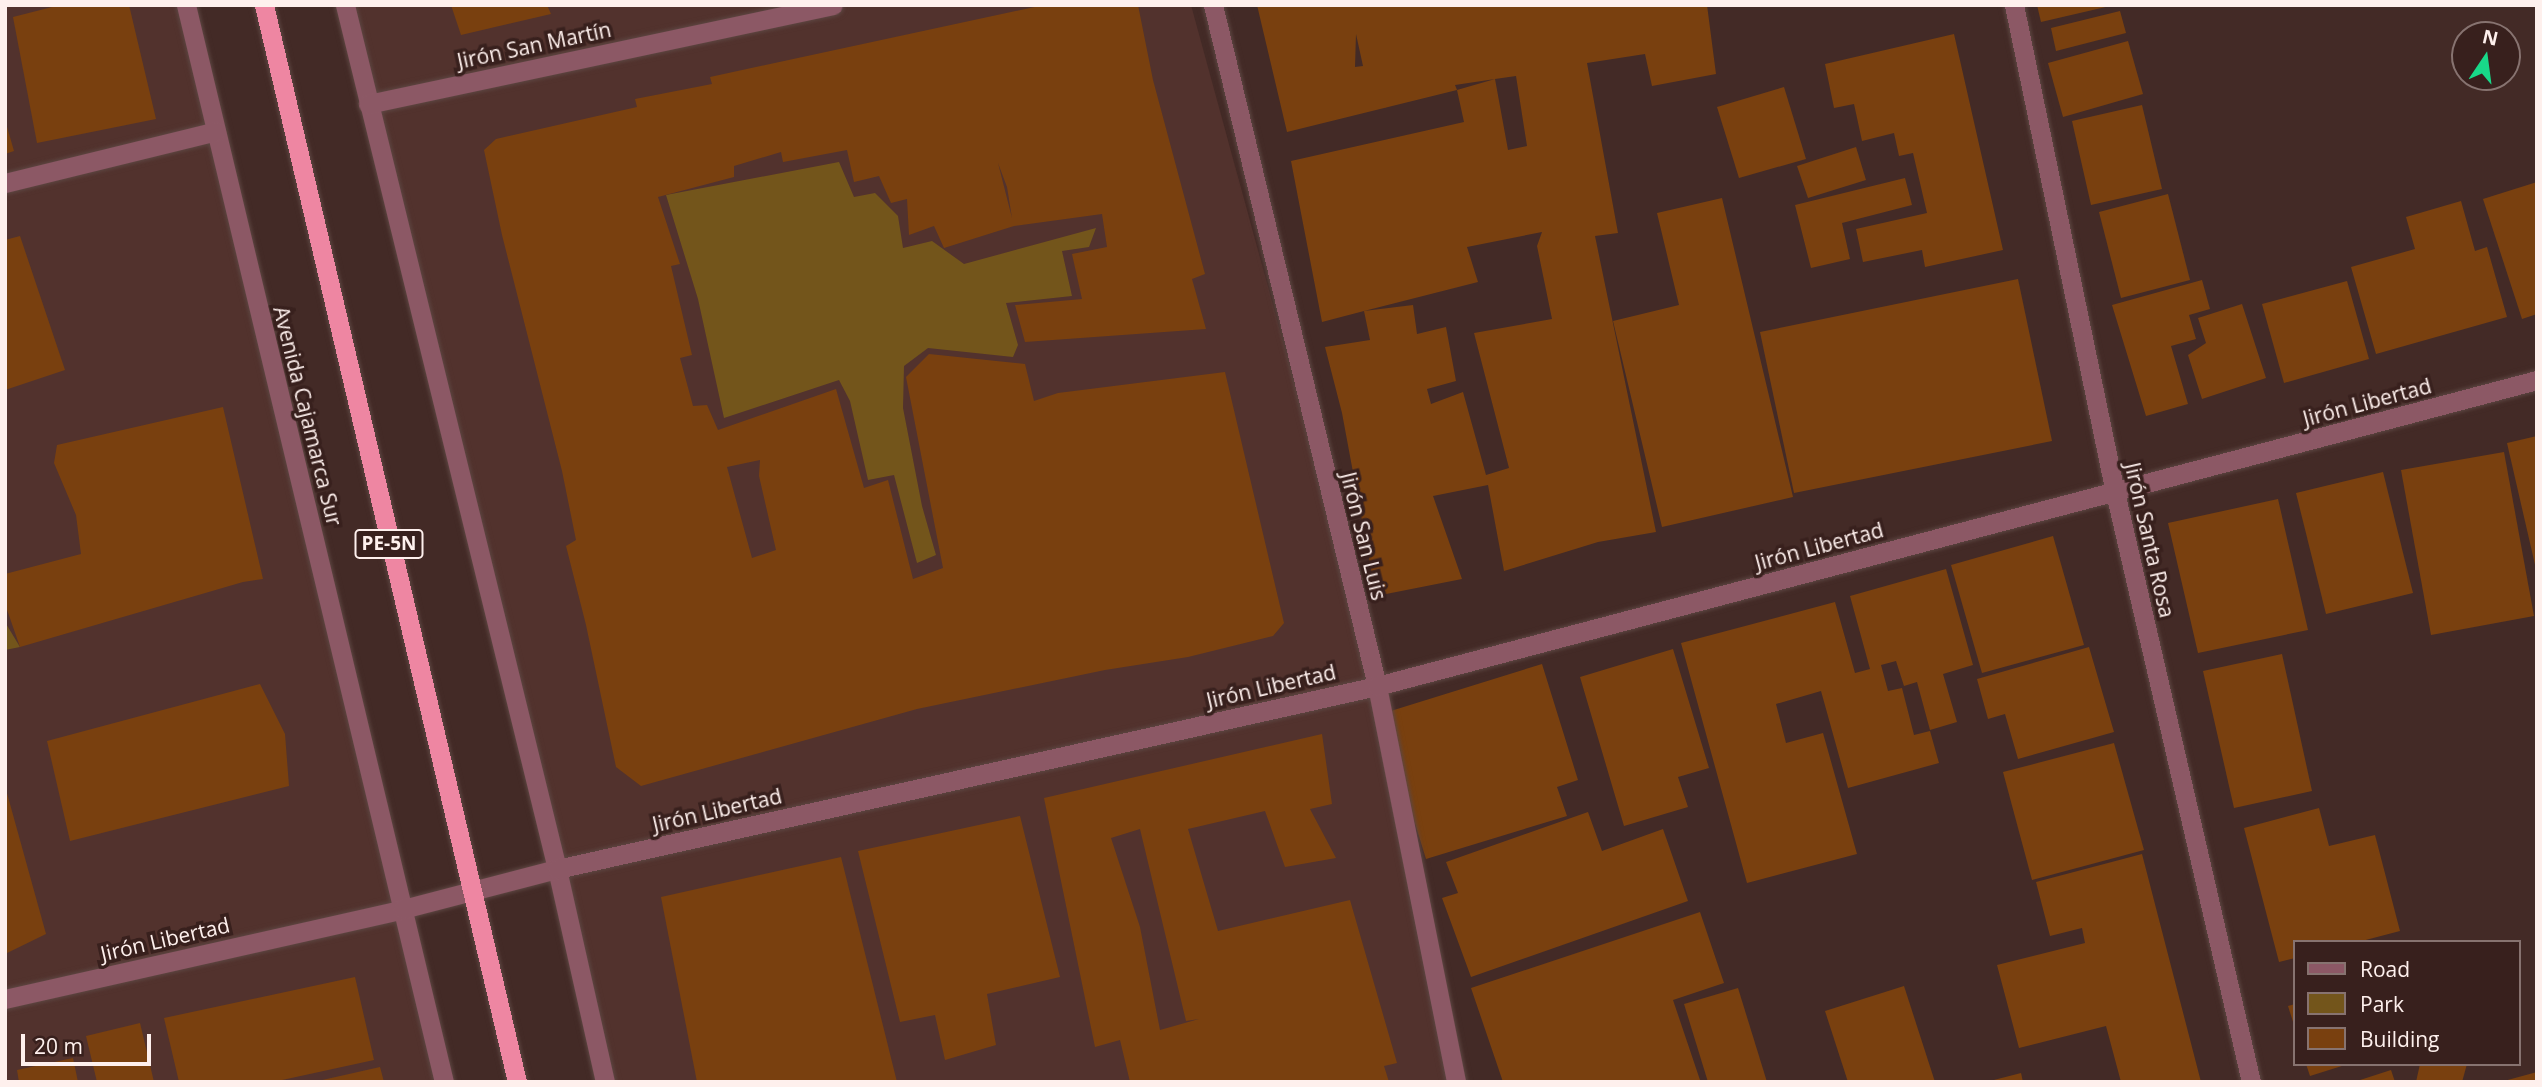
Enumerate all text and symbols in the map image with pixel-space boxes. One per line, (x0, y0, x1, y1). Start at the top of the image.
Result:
street label: Jirón San Martín (455, 16, 613, 74)
north arrow (2451, 21, 2521, 91)
text: N (2480, 23, 2501, 52)
street label: Avenida Cajamarca Sur (269, 304, 347, 528)
street label: Jirón Libertad (2300, 373, 2434, 431)
street label: Jirón Santa Rosa (2120, 460, 2180, 620)
street label: Jirón San Luis (1336, 469, 1392, 603)
street label: Jirón Libertad (1752, 517, 1886, 575)
road number: PE-5N (354, 528, 424, 559)
street label: Jirón Libertad (1204, 659, 1338, 713)
street label: Jirón Libertad (650, 783, 784, 837)
street label: Jirón Libertad (98, 912, 232, 966)
legend (2294, 940, 2521, 1066)
text: Road (2360, 955, 2410, 983)
text: Park (2360, 990, 2404, 1018)
scale bar (24, 1020, 154, 1064)
text: Building (2360, 1025, 2439, 1053)
text: 20 m (34, 1032, 83, 1060)

